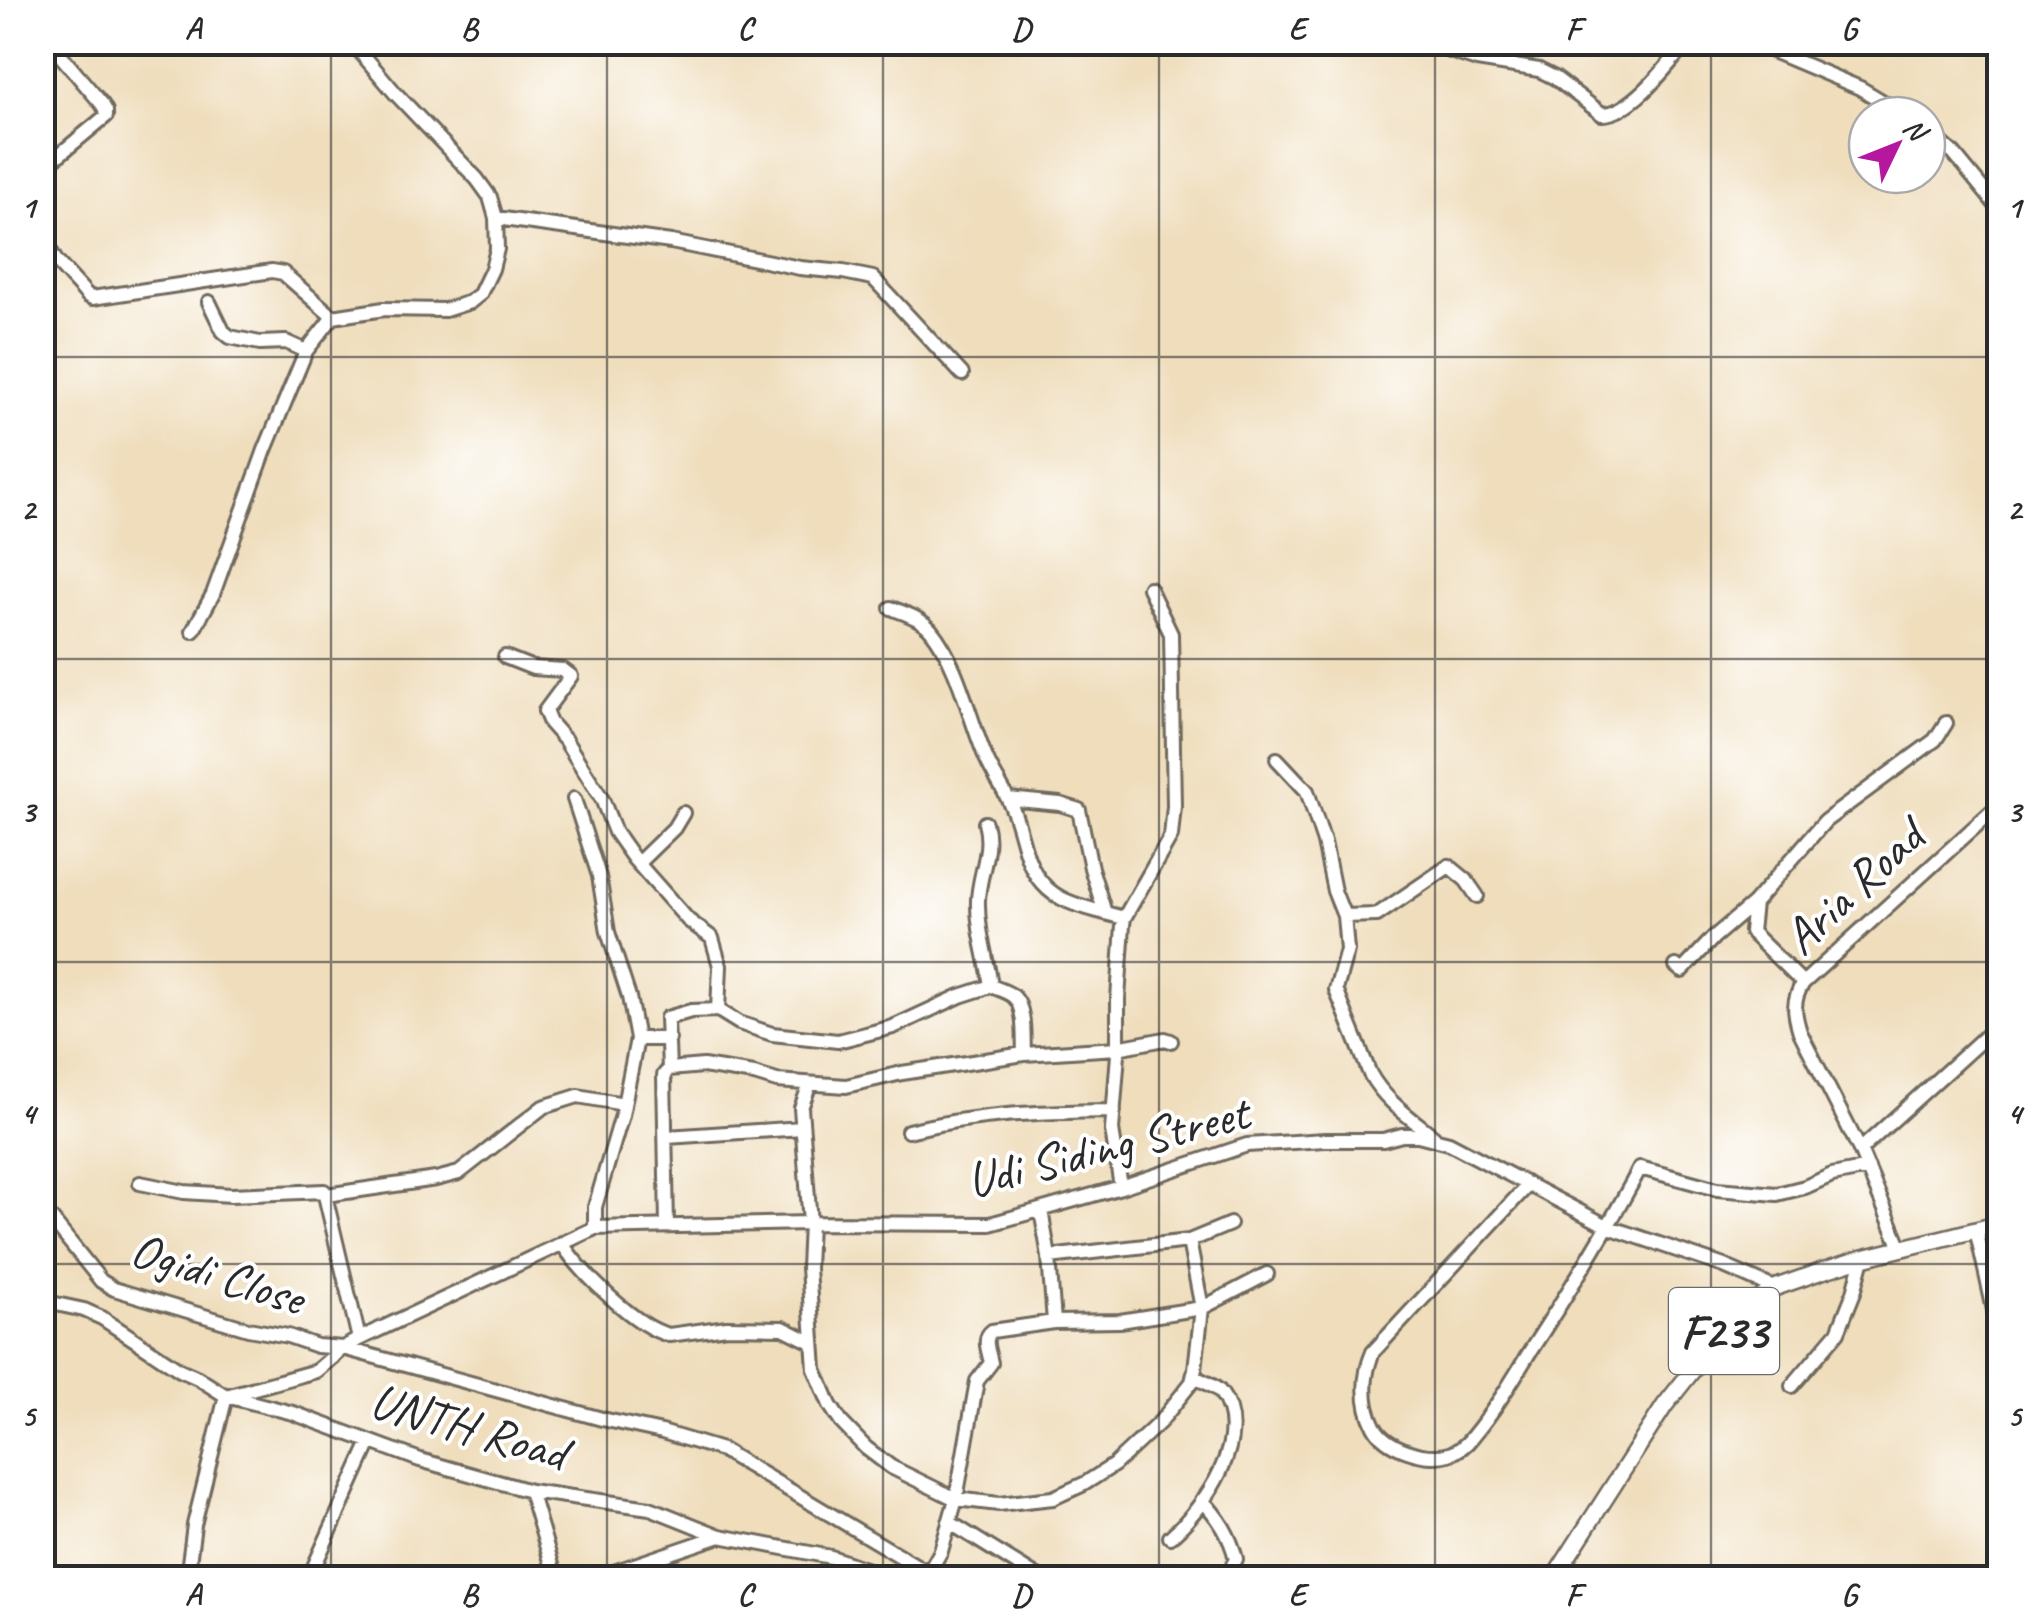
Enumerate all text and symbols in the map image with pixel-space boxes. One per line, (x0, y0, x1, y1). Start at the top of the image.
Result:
text: A (185, 8, 204, 49)
text: B (461, 8, 480, 49)
text: C (737, 8, 757, 49)
text: D (1012, 8, 1034, 49)
text: E (1288, 8, 1310, 49)
text: F (1566, 8, 1588, 49)
text: G (1841, 8, 1861, 49)
north arrow (1847, 95, 1947, 195)
text: N (1896, 110, 1937, 150)
text: 1 (21, 186, 39, 227)
text: 1 (2007, 186, 2025, 227)
text: 2 (21, 489, 38, 530)
text: 2 (2007, 489, 2024, 530)
text: 3 (21, 791, 38, 832)
text: 3 (2007, 791, 2024, 832)
street label: Aria Road (1769, 801, 1942, 968)
street label: Udi Siding Street (960, 1080, 1259, 1212)
text: 4 (21, 1093, 39, 1134)
text: 4 (2007, 1093, 2025, 1134)
street label: Ogidi Close (123, 1217, 315, 1331)
road number: F233 (1669, 1288, 1779, 1374)
street label: UNTH Road (363, 1368, 581, 1486)
text: 5 (21, 1395, 38, 1436)
text: 5 (2007, 1395, 2024, 1436)
text: A (185, 1574, 204, 1615)
text: B (461, 1574, 480, 1615)
text: C (737, 1574, 757, 1615)
text: D (1012, 1574, 1034, 1615)
text: E (1288, 1574, 1310, 1615)
text: F (1566, 1574, 1588, 1615)
text: G (1841, 1574, 1861, 1615)

